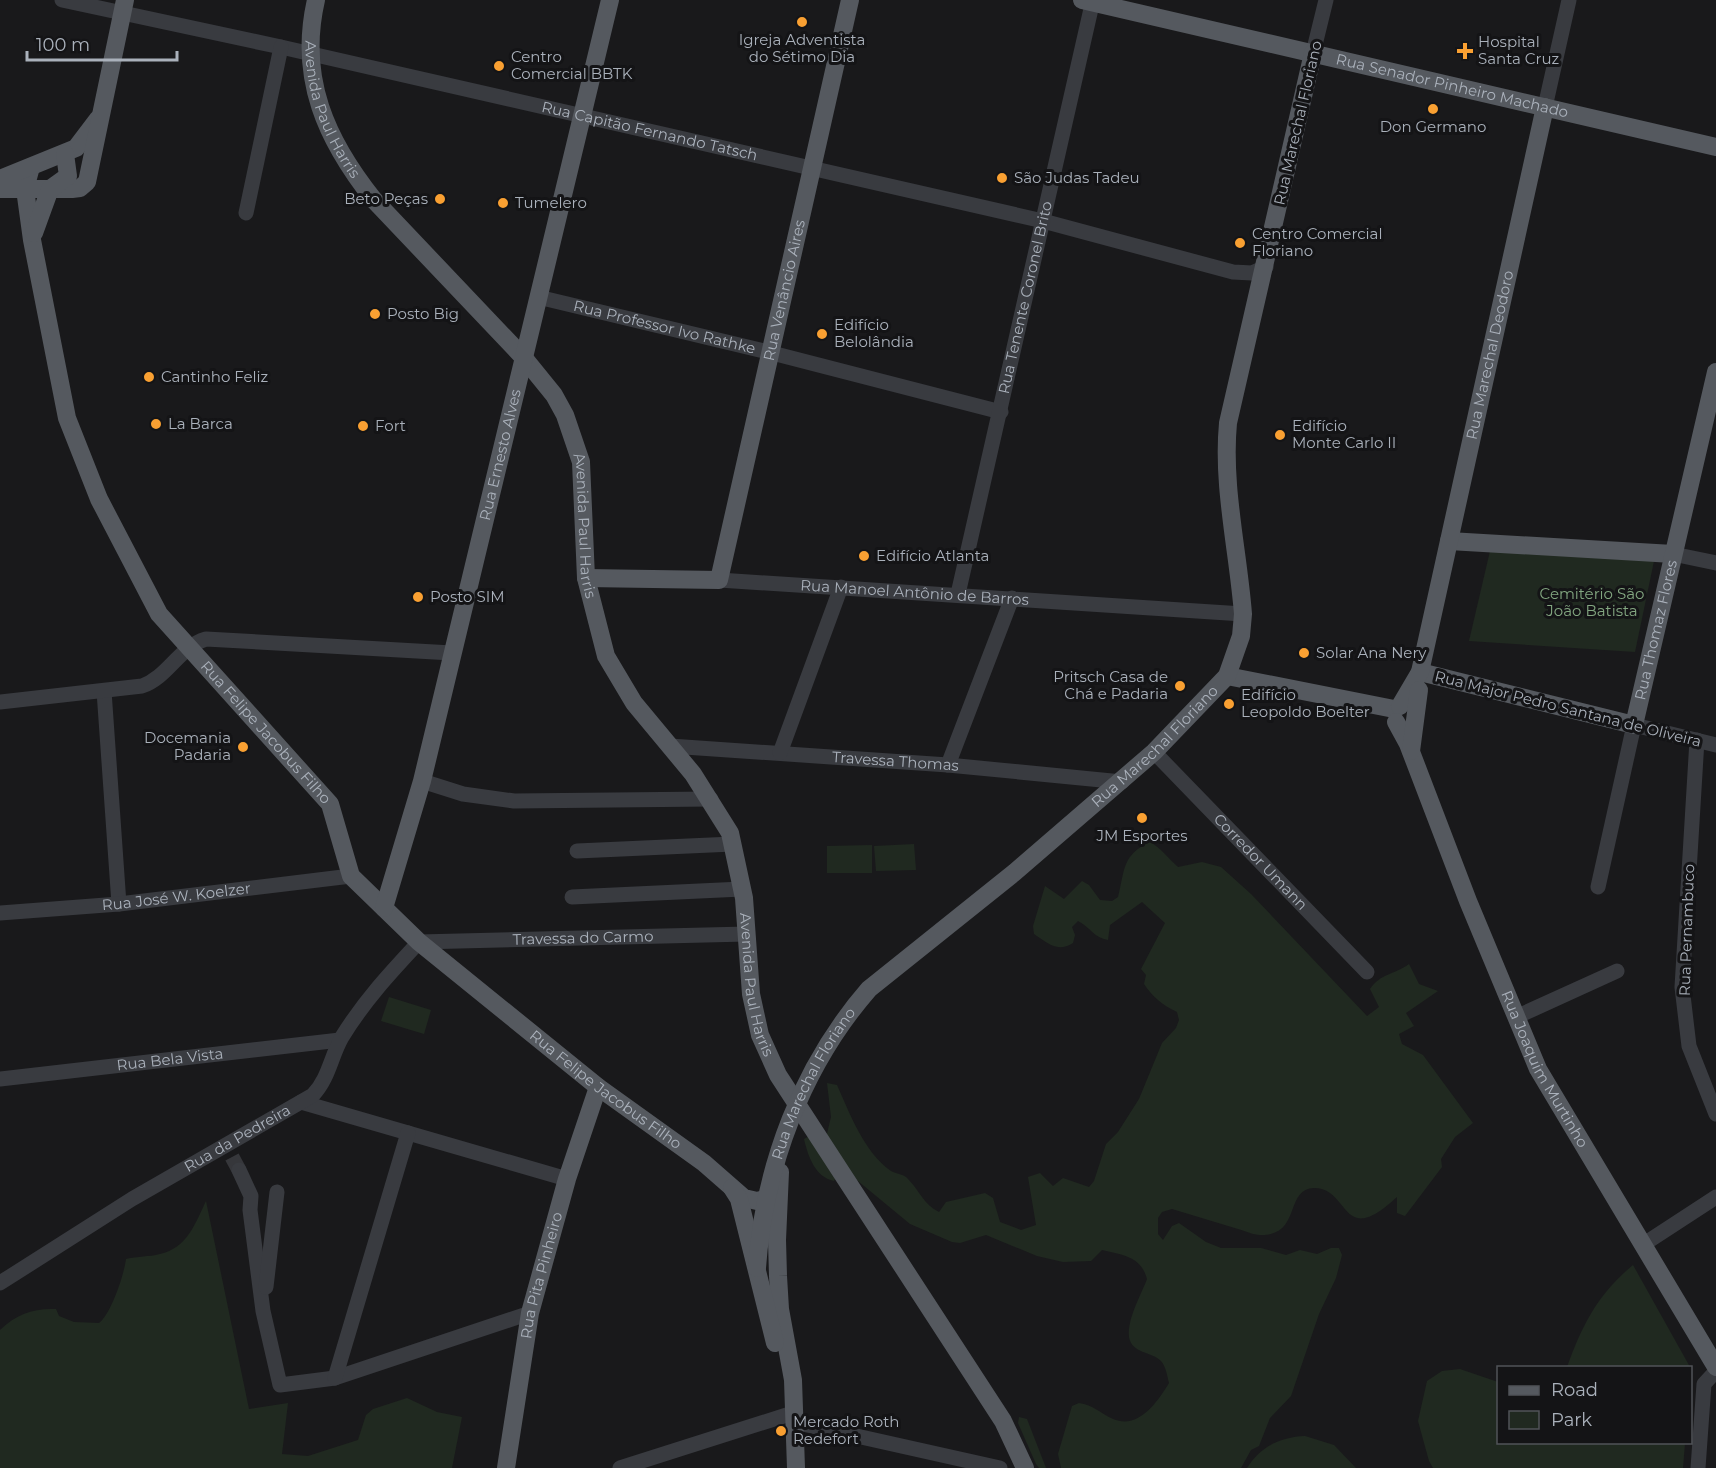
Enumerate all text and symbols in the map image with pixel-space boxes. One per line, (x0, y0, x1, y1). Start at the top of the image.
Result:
marker: Igreja Adventista do Sétimo Dia (795, 15, 809, 29)
scale bar (27, 24, 177, 62)
place label: Igreja Adventista do Sétimo Dia (739, 30, 865, 66)
place label: Hospital Santa Cruz (1478, 32, 1560, 68)
text: 100 m (36, 34, 90, 56)
street label: Rua Marechal Floriano (1269, 39, 1326, 207)
street label: Avenida Paul Harris (301, 40, 365, 182)
marker: Hospital Santa Cruz (1456, 42, 1474, 60)
place label: Centro Comercial BBTK (511, 47, 633, 83)
street label: Rua Senador Pinheiro Machado (1334, 49, 1570, 121)
marker: Centro Comercial BBTK (492, 59, 506, 73)
street label: Rua Capitão Fernando Tatsch (540, 97, 759, 165)
marker: Don Germano (1426, 102, 1440, 116)
place label: Don Germano (1380, 117, 1486, 136)
place label: São Judas Tadeu (1014, 168, 1140, 187)
marker: São Judas Tadeu (995, 171, 1009, 185)
place label: Beto Peças (344, 189, 428, 208)
marker: Beto Peças (433, 192, 447, 206)
place label: Tumelero (515, 193, 587, 212)
marker: Tumelero (496, 196, 510, 210)
street label: Rua Tenente Coronel Brito (994, 199, 1056, 396)
street label: Rua Venâncio Aires (759, 218, 809, 363)
place label: Centro Comercial Floriano (1252, 224, 1383, 260)
marker: Centro Comercial Floriano (1233, 236, 1247, 250)
street label: Rua Marechal Deodoro (1462, 269, 1518, 441)
street label: Rua Professor Ivo Rathke (571, 296, 758, 358)
place label: Posto Big (387, 304, 459, 323)
marker: Posto Big (368, 307, 382, 321)
place label: Edifício Belolândia (834, 315, 914, 351)
marker: Edifício Belolândia (815, 327, 829, 341)
place label: Cantinho Feliz (161, 367, 269, 386)
marker: Cantinho Feliz (142, 370, 156, 384)
street label: Rua Ernesto Alves (475, 387, 525, 522)
place label: La Barca (168, 414, 233, 433)
place label: Fort (375, 416, 406, 435)
place label: Edifício Monte Carlo II (1292, 416, 1396, 452)
marker: La Barca (149, 417, 163, 431)
marker: Fort (356, 419, 370, 433)
marker: Edifício Monte Carlo II (1273, 428, 1287, 442)
street label: Avenida Paul Harris (569, 450, 601, 600)
place label: Edifício Atlanta (876, 546, 989, 565)
marker: Edifício Atlanta (857, 549, 871, 563)
street label: Rua Thomaz Flores (1630, 558, 1681, 702)
street label: Rua Manoel Antônio de Barros (800, 575, 1029, 609)
park label: Cemitério São João Batista (1540, 584, 1644, 620)
place label: Posto SIM (430, 587, 505, 606)
marker: Posto SIM (411, 590, 425, 604)
place label: Solar Ana Nery (1316, 643, 1427, 662)
marker: Solar Ana Nery (1297, 646, 1311, 660)
street label: Rua Felipe Jacobus Filho (197, 657, 335, 808)
street label: Rua Major Pedro Santana de Oliveira (1433, 666, 1703, 751)
place label: Pritsch Casa de Chá e Padaria (1053, 667, 1168, 703)
marker: Pritsch Casa de Chá e Padaria (1173, 679, 1187, 693)
street label: Rua Marechal Floriano (1087, 681, 1222, 811)
place label: Edifício Leopoldo Boelter (1241, 685, 1370, 721)
marker: Edifício Leopoldo Boelter (1222, 697, 1236, 711)
place label: Docemania Padaria (144, 728, 231, 764)
marker: Docemania Padaria (236, 740, 250, 754)
street label: Travessa Thomas (831, 747, 960, 775)
street label: Corredor Umann (1210, 809, 1312, 914)
marker: JM Esportes (1135, 811, 1149, 825)
place label: JM Esportes (1095, 826, 1188, 845)
street label: Rua Pernambuco (1675, 864, 1698, 996)
street label: Rua José W. Koelzer (101, 878, 252, 914)
street label: Avenida Paul Harris (736, 912, 778, 1059)
street label: Travessa do Carmo (512, 926, 654, 949)
street label: Rua Joaquim Murtinho (1497, 987, 1593, 1151)
street label: Rua Marechal Floriano (767, 1004, 859, 1162)
street label: Rua Felipe Jacobus Filho (526, 1026, 686, 1153)
street label: Rua Bela Vista (115, 1043, 224, 1075)
street label: Rua da Pedreira (180, 1100, 294, 1176)
street label: Rua Pita Pinheiro (516, 1210, 566, 1340)
legend (1497, 1366, 1692, 1444)
text: Road (1551, 1379, 1598, 1401)
text: Park (1551, 1409, 1592, 1431)
place label: Mercado Roth Redefort (793, 1412, 900, 1448)
marker: Mercado Roth Redefort (774, 1424, 788, 1438)

